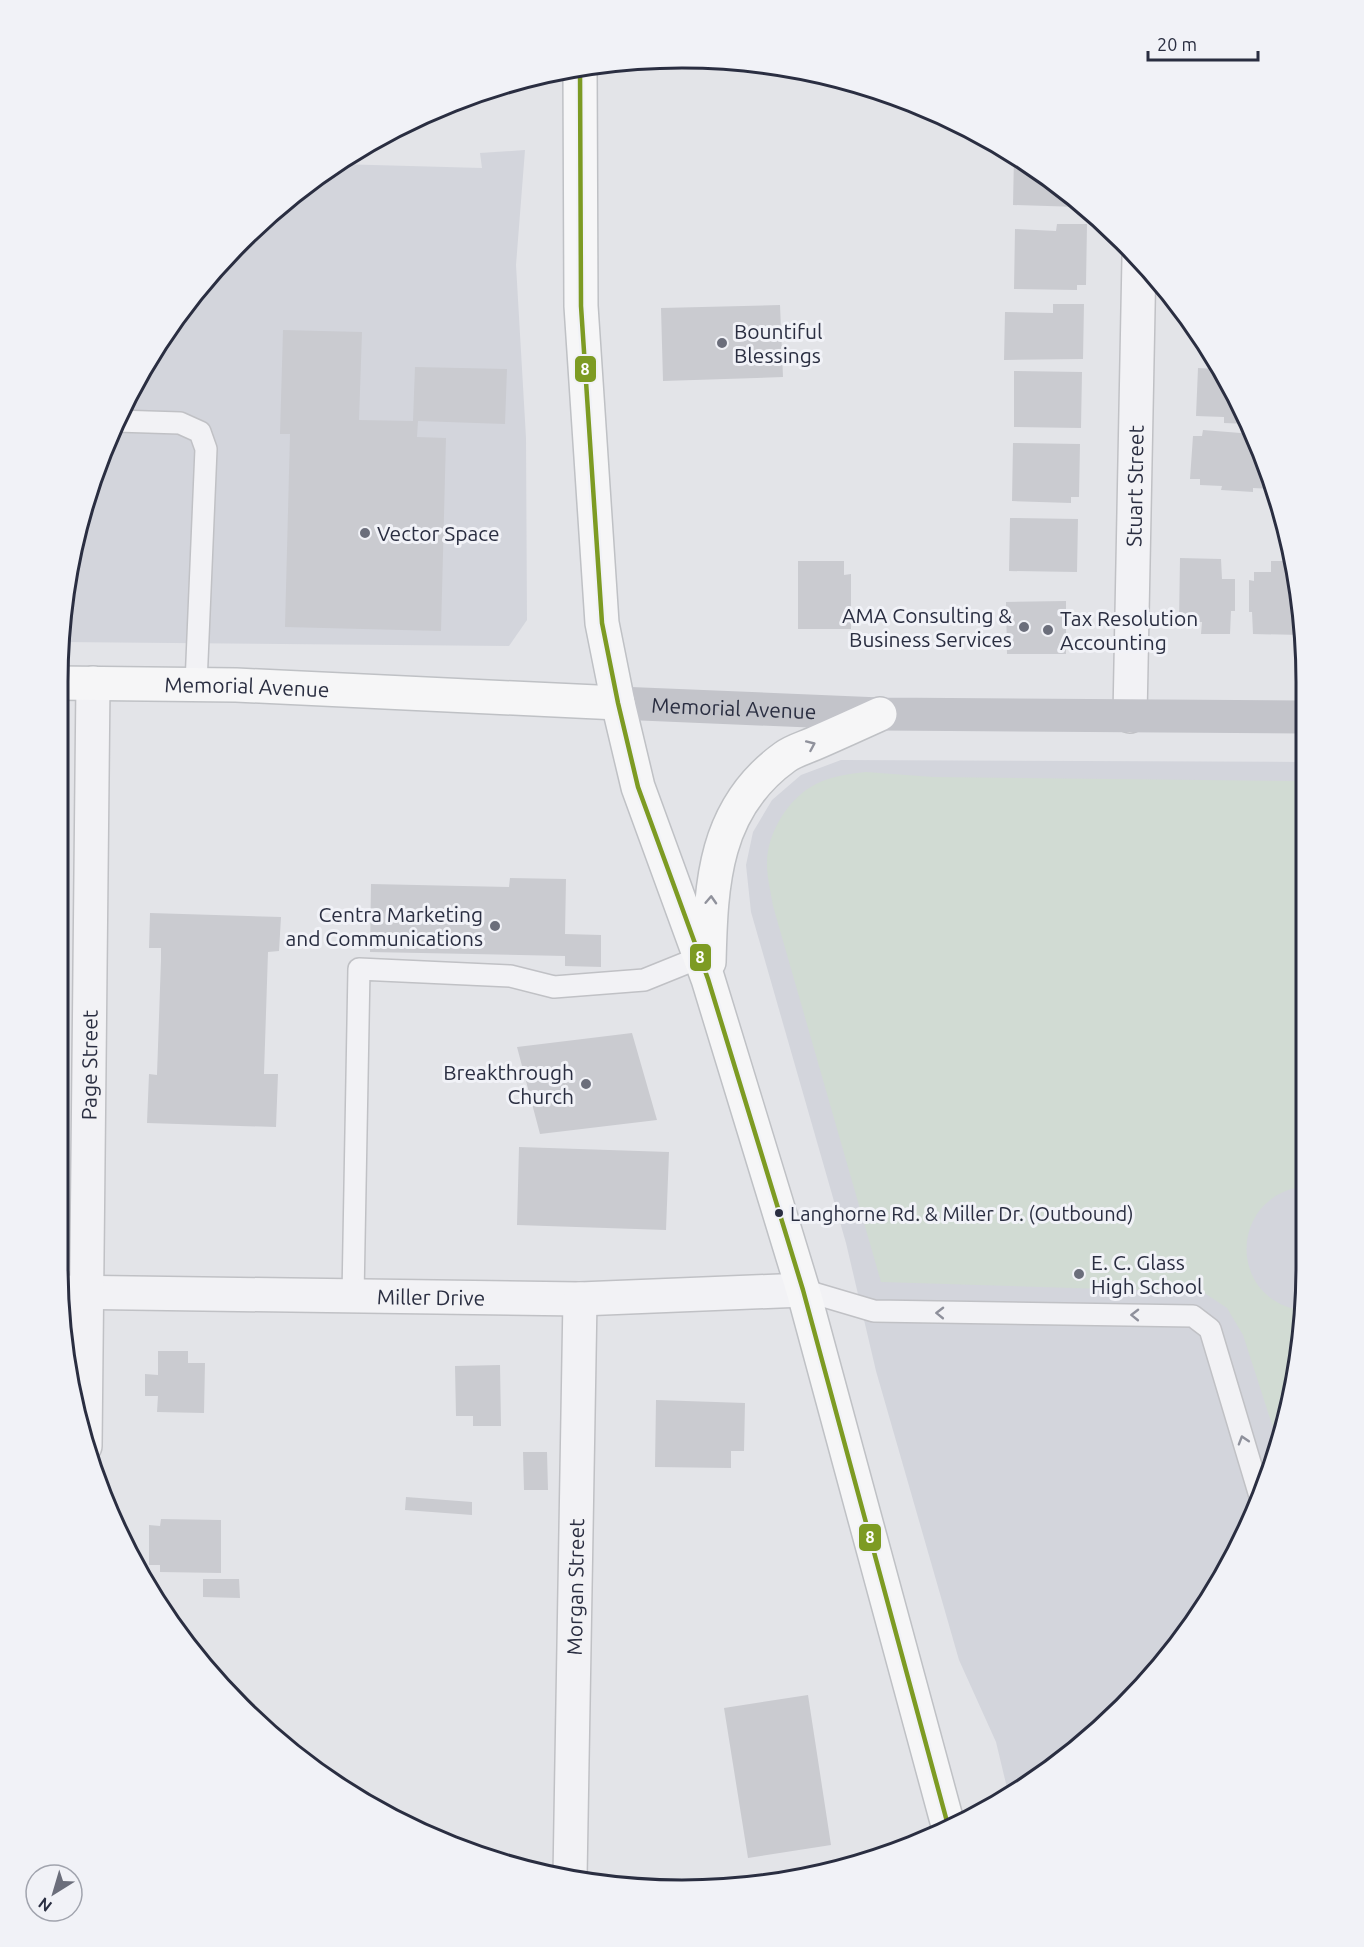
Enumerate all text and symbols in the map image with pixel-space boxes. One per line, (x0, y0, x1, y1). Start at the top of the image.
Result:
scale bar (1148, 24, 1258, 62)
text: 20 m (1157, 34, 1197, 54)
place label: Bountiful Blessings (734, 319, 822, 367)
marker: Bountiful Blessings (715, 336, 729, 350)
line badge: 8 (574, 355, 597, 383)
text: 8 (580, 360, 590, 378)
street label: Stuart Street (1121, 425, 1148, 547)
place label: Vector Space (377, 521, 500, 545)
marker: Vector Space (358, 526, 372, 540)
place label: AMA Consulting & Business Services (842, 603, 1012, 651)
place label: Tax Resolution Accounting (1060, 606, 1198, 654)
marker: AMA Consulting & Business Services (1017, 620, 1031, 634)
marker: Tax Resolution Accounting (1041, 623, 1055, 637)
street label: Memorial Avenue (164, 672, 330, 701)
street label: Memorial Avenue (651, 692, 817, 723)
one-way arrow (805, 740, 816, 752)
one-way arrow (704, 895, 717, 904)
place label: Centra Marketing and Communications (285, 902, 483, 950)
marker: Centra Marketing and Communications (488, 919, 502, 933)
line badge: 8 (689, 943, 712, 972)
text: 8 (695, 948, 705, 966)
street label: Page Street (76, 1010, 102, 1120)
place label: Breakthrough Church (443, 1060, 574, 1108)
marker: Breakthrough Church (579, 1077, 593, 1091)
place label: Langhorne Rd. & Miller Dr. (Outbound) (790, 1202, 1134, 1225)
marker: Langhorne Rd. & Miller Dr. (Outbound) (773, 1207, 785, 1219)
place label: E. C. Glass High School (1091, 1250, 1202, 1298)
marker: E. C. Glass High School (1072, 1267, 1086, 1281)
street label: Miller Drive (377, 1284, 485, 1310)
one-way arrow (936, 1307, 945, 1319)
one-way arrow (1131, 1309, 1140, 1321)
one-way arrow (1238, 1435, 1250, 1446)
street label: Morgan Street (562, 1518, 588, 1656)
line badge: 8 (858, 1523, 882, 1552)
text: 8 (865, 1528, 875, 1546)
north arrow (24, 1863, 84, 1923)
text: N (35, 1894, 55, 1916)

